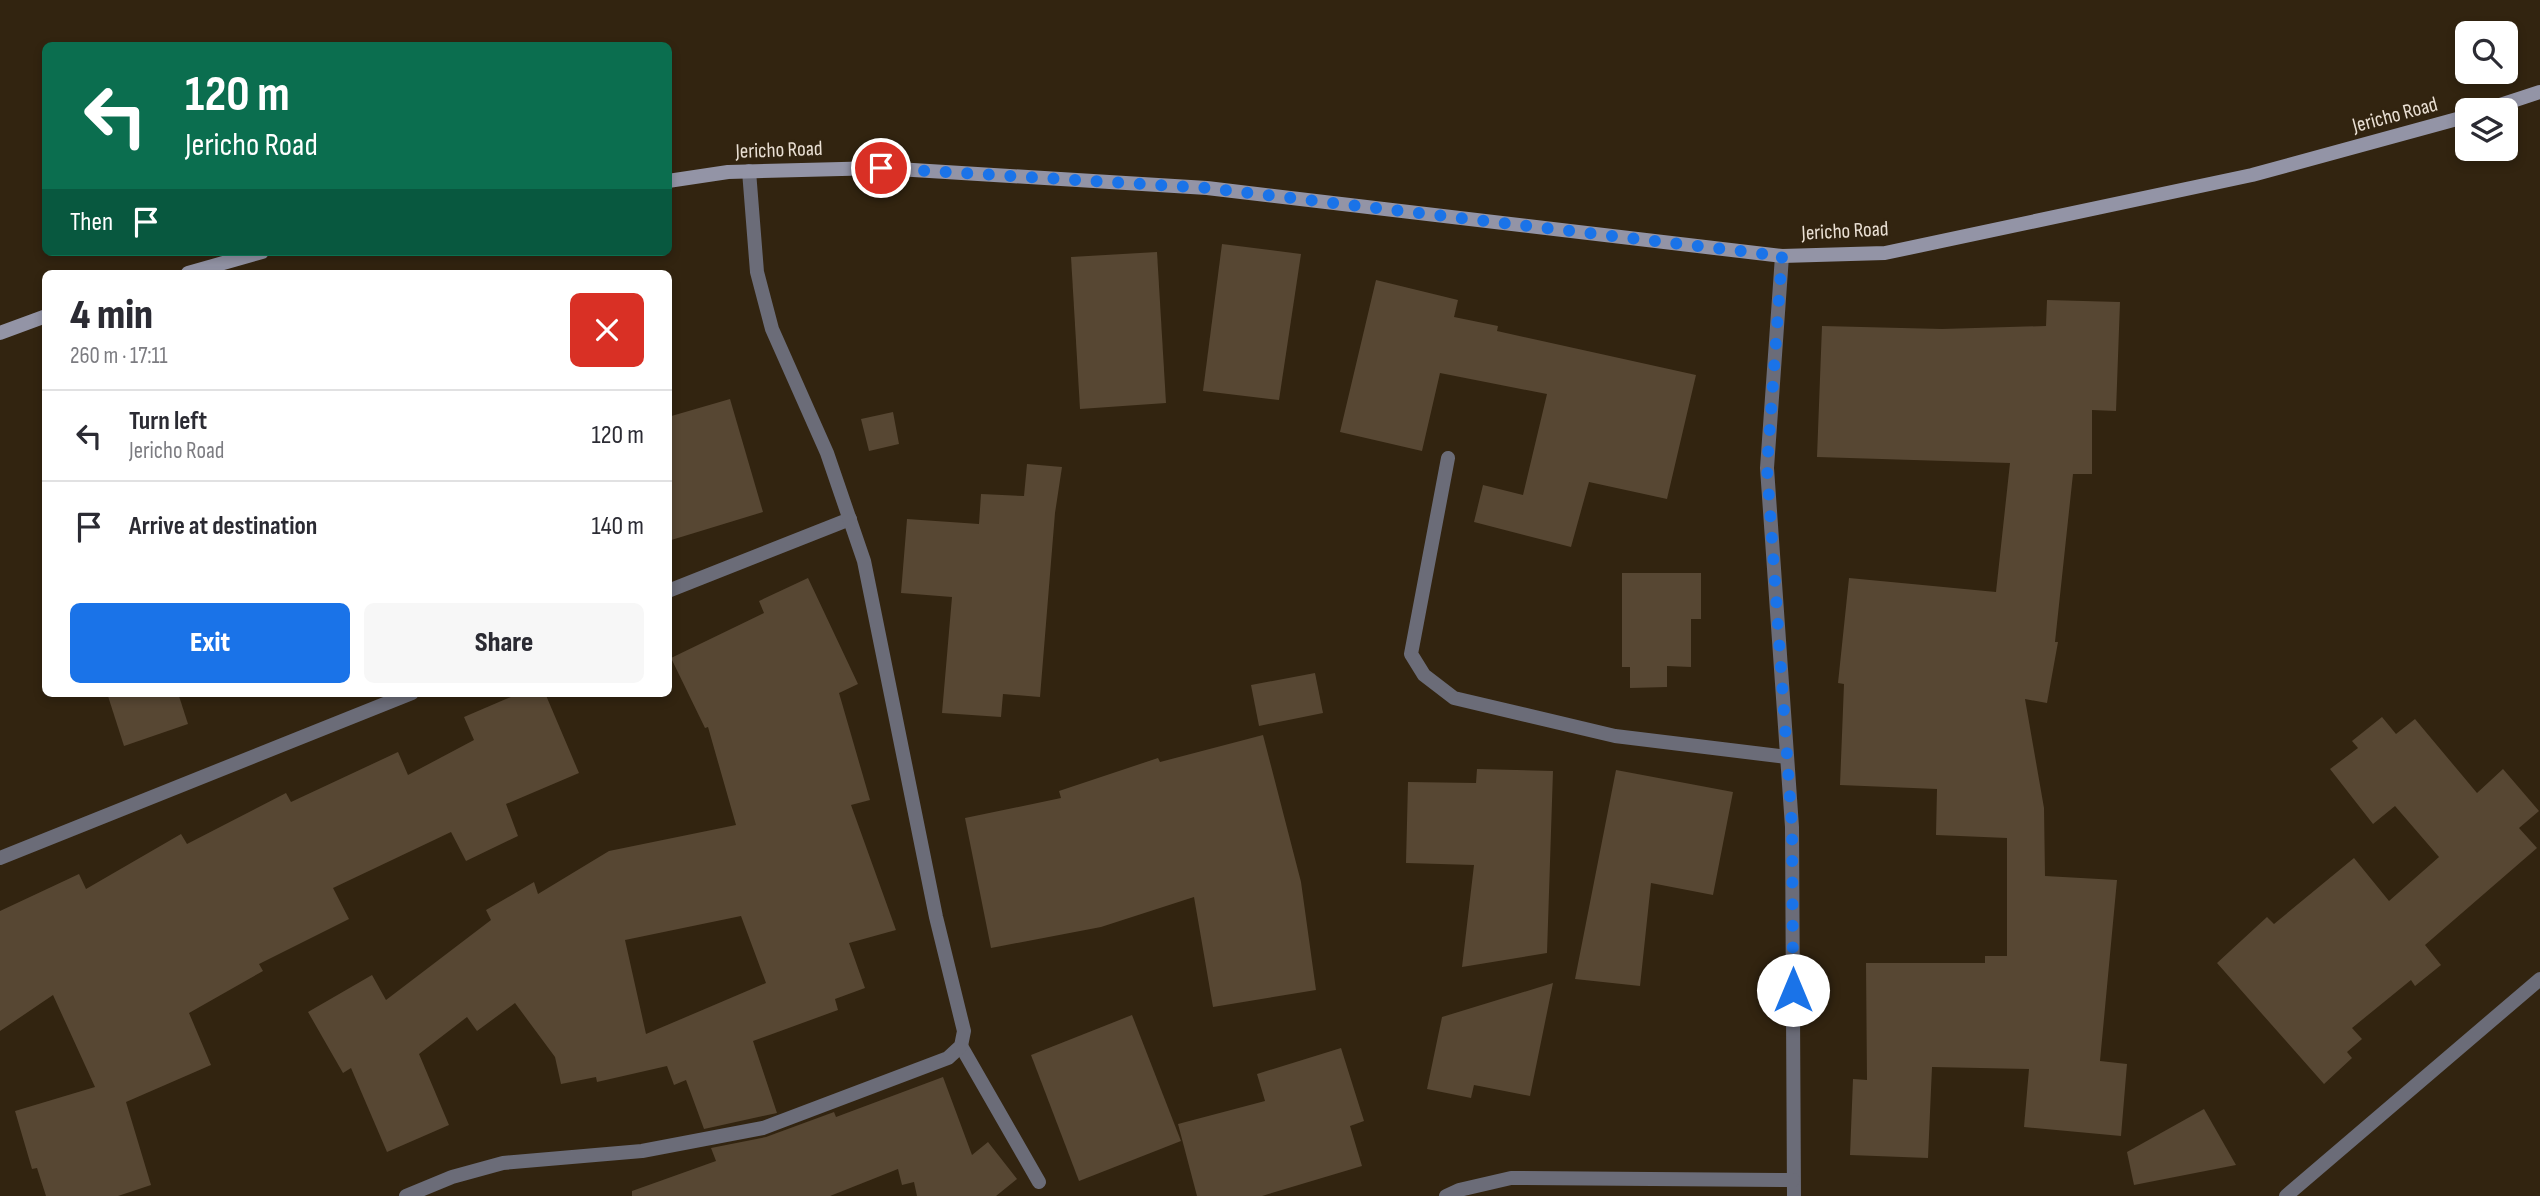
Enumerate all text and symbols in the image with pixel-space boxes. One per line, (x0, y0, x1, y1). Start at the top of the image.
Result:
map controls (2455, 21, 2518, 161)
button: search (2455, 21, 2518, 84)
text: 120 m (185, 66, 290, 125)
icon: left (70, 70, 161, 161)
street label: Jericho Road (2349, 92, 2440, 139)
button: layers (2455, 98, 2518, 161)
text: Jericho Road (185, 126, 318, 165)
street label: Jericho Road (734, 136, 823, 164)
pin (851, 138, 911, 198)
icon: arrive (862, 149, 900, 187)
icon: arrive (127, 203, 165, 241)
text: Then (70, 207, 113, 238)
street label: Jericho Road (1800, 216, 1889, 246)
text: 4 min (70, 290, 153, 341)
button: close (570, 293, 644, 367)
text: 260 m · 17:11 (70, 342, 168, 370)
text: Turn left (129, 406, 207, 437)
icon: left (70, 417, 108, 455)
text: 120 m (591, 420, 644, 451)
text: Jericho Road (129, 437, 224, 465)
icon: arrive (70, 508, 108, 546)
text: Arrive at destination (129, 511, 317, 542)
text: 140 m (592, 511, 644, 542)
button: Exit (70, 603, 350, 683)
button: Share (364, 603, 644, 683)
position arrow (1756, 953, 1830, 1027)

